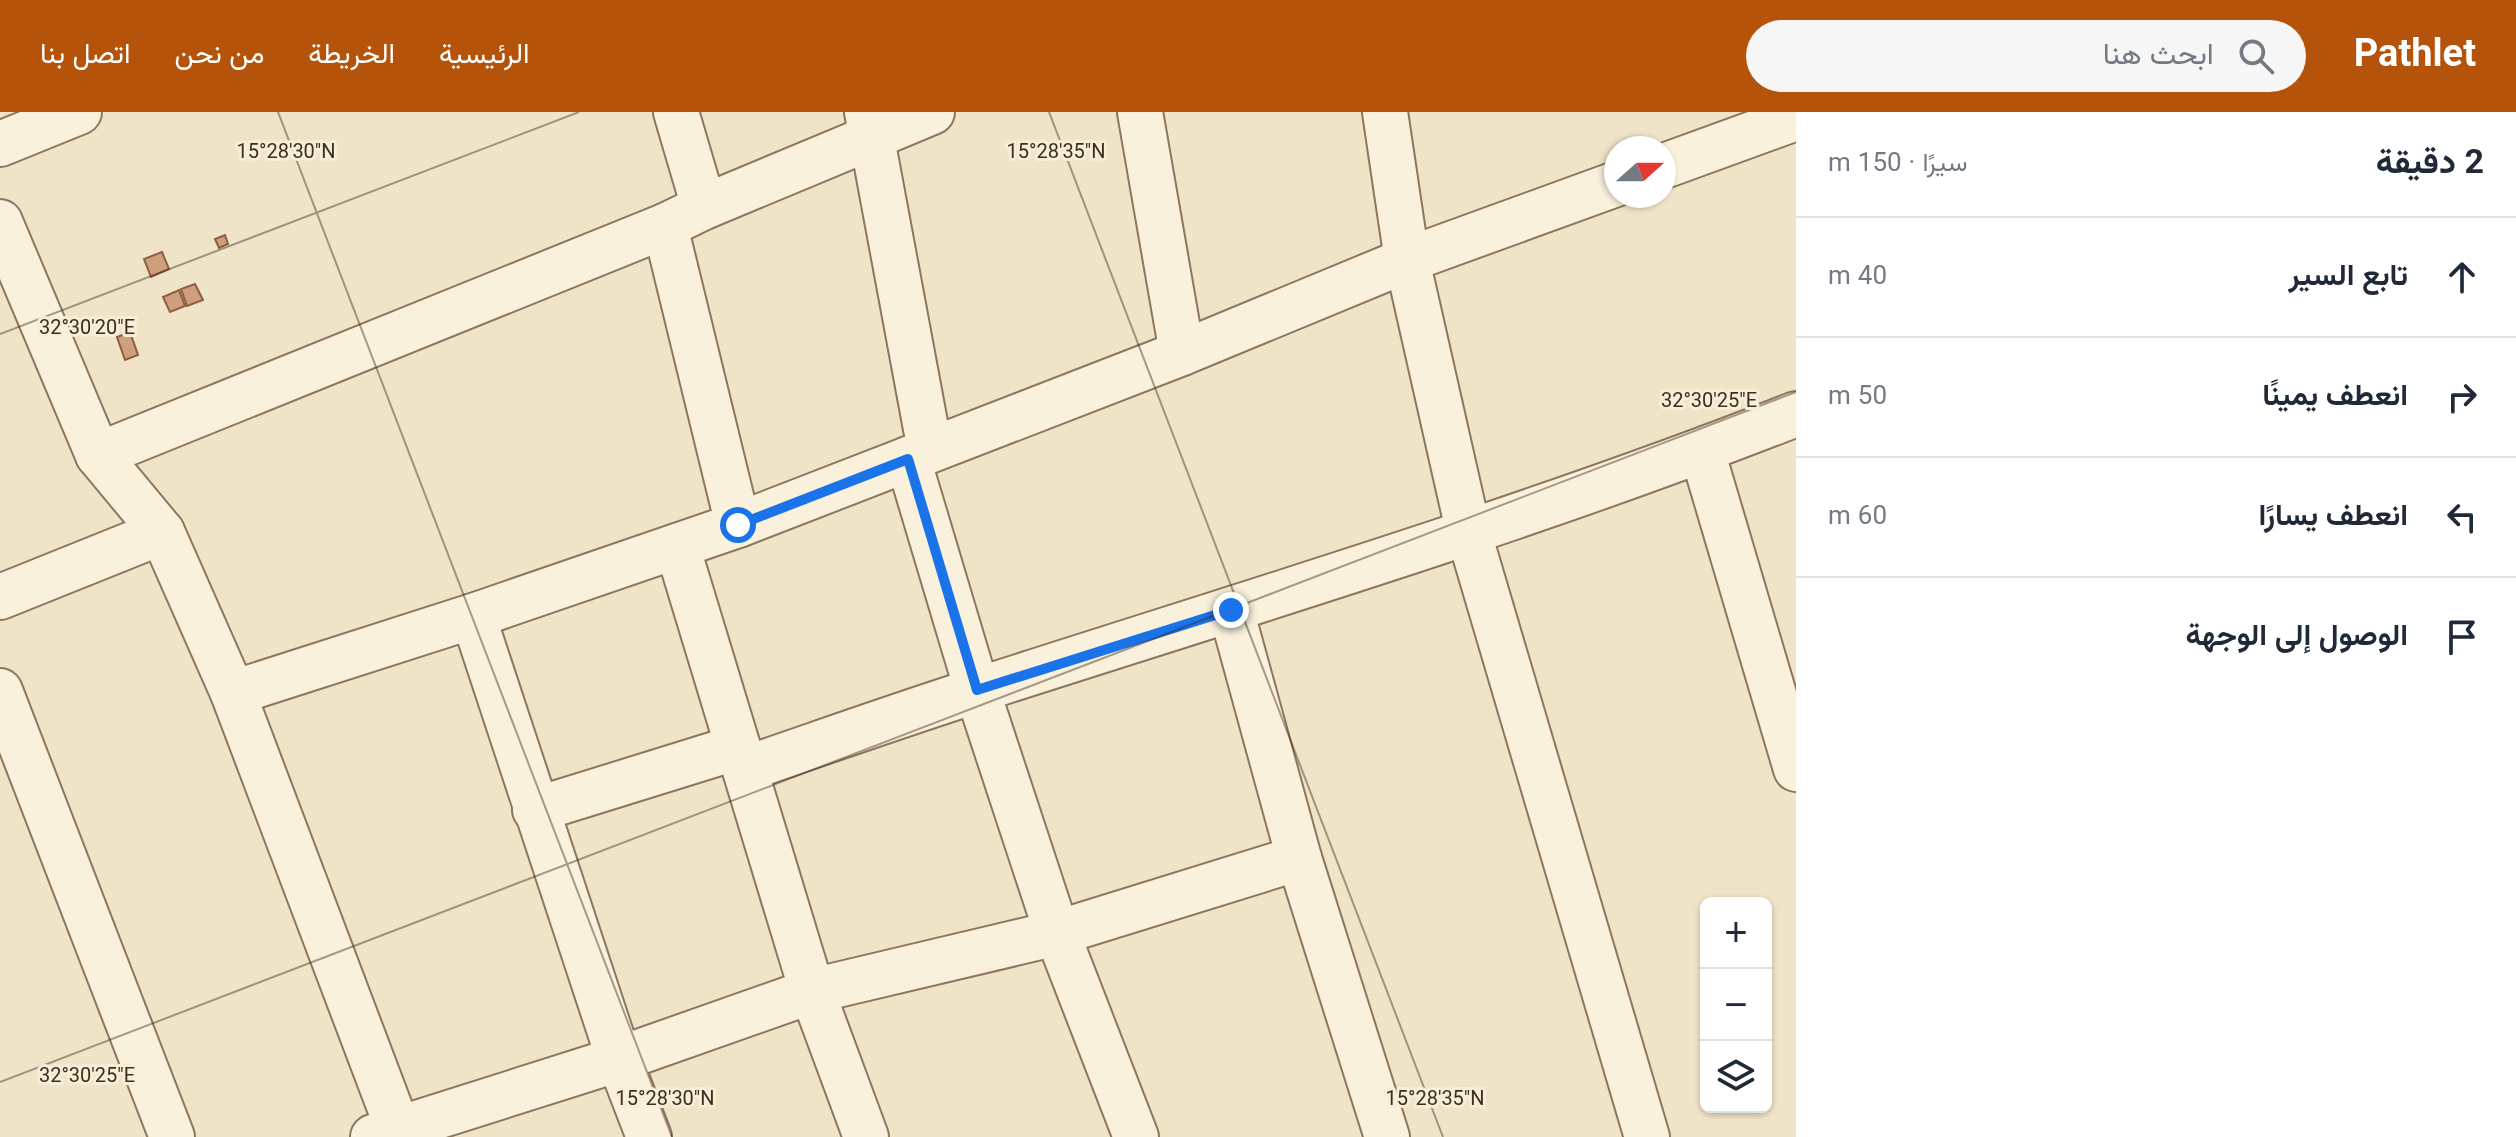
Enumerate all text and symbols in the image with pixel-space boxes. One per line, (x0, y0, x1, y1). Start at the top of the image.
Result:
search box (1746, 20, 2306, 92)
text: Pathlet (2354, 27, 2476, 86)
text: ابحث هنا (2103, 33, 2214, 80)
text: اتصل بنا (40, 34, 130, 78)
text: من نحن (174, 34, 264, 78)
text: الخريطة (308, 34, 395, 78)
text: الرئيسية (439, 34, 530, 78)
icon: search (2234, 34, 2278, 78)
north arrow (1604, 136, 1676, 208)
text: 15°28'30"N (236, 137, 336, 169)
text: 15°28'35"N (1006, 137, 1106, 169)
text: 2 دقيقة (2376, 138, 2484, 191)
text: سيرًا · 150 m (1828, 144, 1968, 185)
text: تابع السير (2289, 254, 2408, 301)
icon: ahead (2440, 255, 2484, 299)
text: 40 m (1828, 257, 1887, 298)
text: 32°30'20"E (39, 313, 135, 345)
text: انعطف يمينًا (2262, 374, 2408, 421)
icon: right (2440, 375, 2484, 419)
text: 50 m (1828, 377, 1887, 418)
text: 32°30'25"E (1661, 386, 1757, 418)
text: انعطف يسارًا (2258, 494, 2408, 541)
icon: left (2440, 495, 2484, 539)
text: 60 m (1828, 497, 1887, 538)
route start (720, 507, 756, 543)
route end (1213, 592, 1249, 628)
text: الوصول إلى الوجهة (2185, 614, 2408, 661)
icon: arrive (2440, 615, 2484, 659)
map controls (1700, 897, 1772, 1113)
button: + (1700, 897, 1772, 969)
button: − (1700, 969, 1772, 1041)
button: layers (1700, 1041, 1772, 1113)
text: 32°30'25"E (39, 1061, 135, 1093)
text: 15°28'30"N (615, 1084, 715, 1116)
text: 15°28'35"N (1385, 1084, 1485, 1116)

